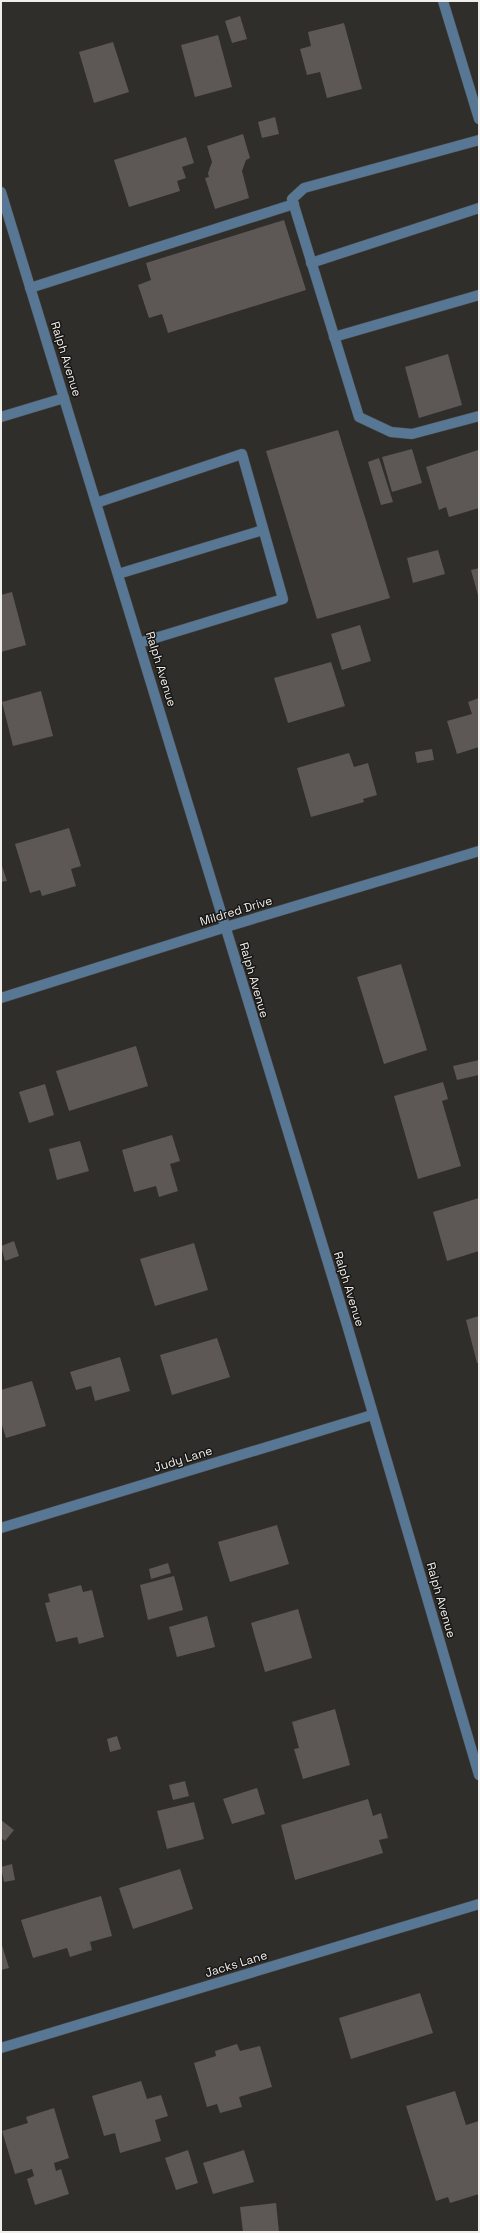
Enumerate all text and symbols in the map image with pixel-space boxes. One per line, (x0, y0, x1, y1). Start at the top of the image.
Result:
street label: Ralph Avenue (47, 319, 85, 399)
street label: Ralph Avenue (142, 629, 180, 709)
street label: Mildred Drive (198, 892, 274, 930)
street label: Ralph Avenue (236, 940, 272, 1020)
street label: Ralph Avenue (330, 1249, 368, 1329)
street label: Judy Lane (152, 1443, 214, 1475)
street label: Ralph Avenue (423, 1560, 459, 1640)
street label: Jacks Lane (203, 1947, 269, 1981)

